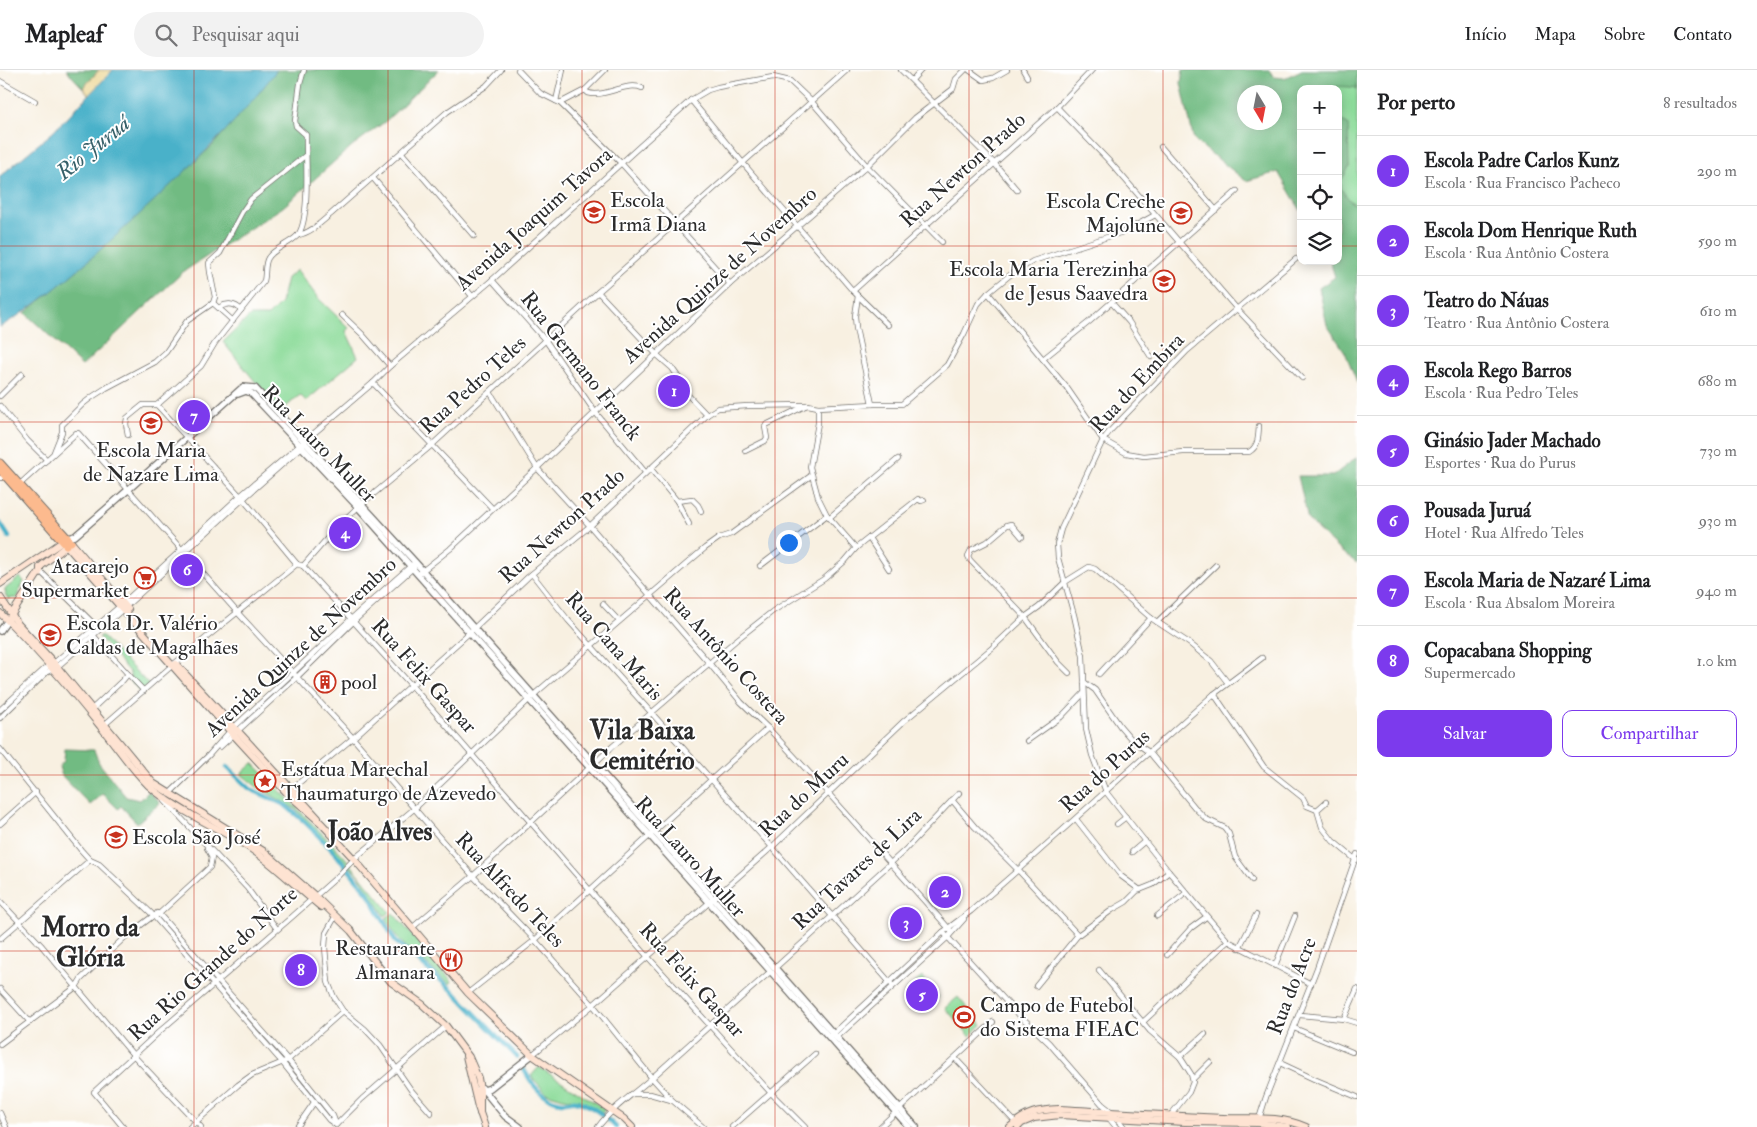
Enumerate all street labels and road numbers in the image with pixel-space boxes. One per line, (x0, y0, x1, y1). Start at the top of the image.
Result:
street label: Rua Newton Prado (895, 106, 1031, 234)
street label: Avenida Joaquim Tavora (449, 141, 618, 297)
street label: Avenida Quinze de Novembro (616, 181, 823, 370)
street label: Rua Germano Franck (514, 286, 648, 446)
street label: Rua do Embira (1084, 327, 1190, 439)
street label: Rua Pedro Teles (414, 330, 532, 440)
street label: Rua Lauro Muller (256, 379, 382, 509)
street label: Rua Newton Prado (494, 462, 630, 590)
street label: Avenida Quinze de Novembro (199, 551, 402, 744)
street label: Rua Antônio Costera (657, 582, 795, 730)
street label: Rua Cana Maris (559, 586, 669, 706)
street label: Rua Felix Gaspar (365, 613, 483, 739)
street label: Rua do Purus (1054, 723, 1156, 819)
street label: Rua do Muru (753, 746, 855, 843)
street label: Rua Lauro Muller (628, 791, 752, 923)
street label: Rua Tavares de Lira (787, 802, 927, 936)
street label: Rua Alfredo Teles (449, 826, 571, 954)
street label: Rua Rio Grande do Norte (123, 881, 304, 1047)
street label: Rua Felix Gaspar (633, 917, 751, 1043)
street label: Rua do Acre (1261, 933, 1323, 1038)

